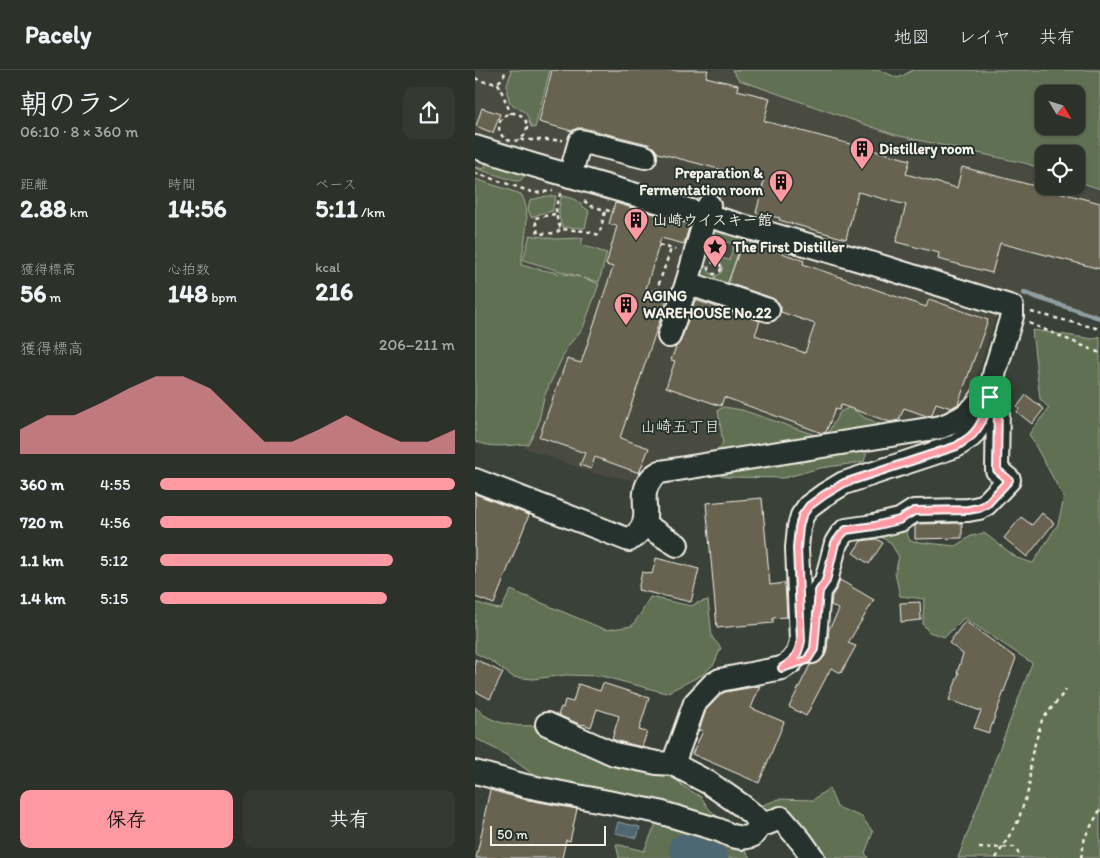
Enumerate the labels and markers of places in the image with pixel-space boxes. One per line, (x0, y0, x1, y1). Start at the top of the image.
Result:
building icon: Distillery room (849, 136, 875, 170)
place label: Distillery room (879, 140, 975, 159)
place label: Preparation & Fermentation room (639, 164, 764, 199)
building icon: Preparation & Fermentation room (768, 169, 794, 203)
building icon: 山崎ウイスキー館 (623, 207, 649, 241)
place label: 山崎ウイスキー館 (653, 211, 772, 229)
place icon: The First Distiller (702, 234, 728, 268)
place label: The First Distiller (732, 238, 846, 256)
place label: AGING WAREHOUSE No.22 (642, 287, 772, 322)
building icon: AGING WAREHOUSE No.22 (613, 292, 639, 326)
pin (969, 376, 1011, 418)

